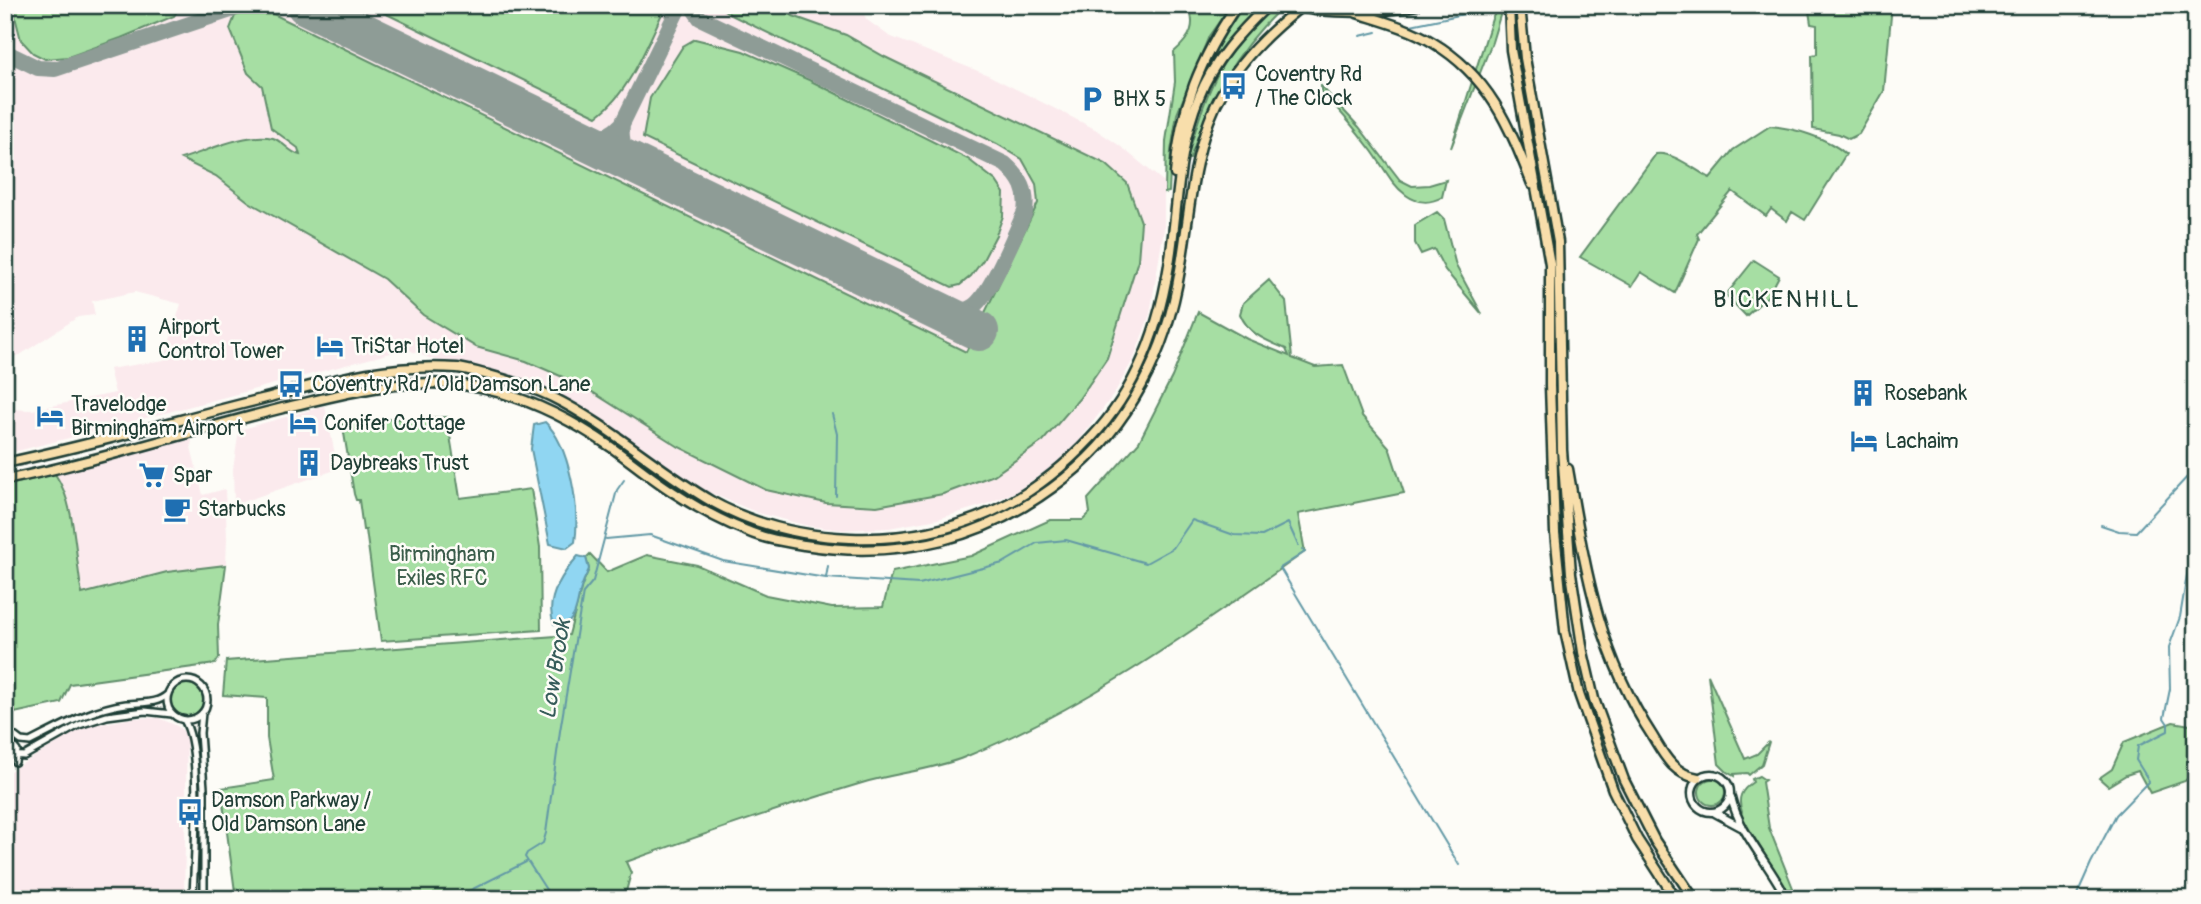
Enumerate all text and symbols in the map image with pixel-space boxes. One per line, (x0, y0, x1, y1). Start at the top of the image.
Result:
place label: Coventry Rd / The Clock (1255, 61, 1362, 112)
bus stop icon: Coventry Rd / The Clock (1219, 71, 1249, 101)
parking icon: BHX 5 (1077, 84, 1107, 114)
place label: BHX 5 (1113, 86, 1166, 113)
district label: BICKENHILL (1713, 285, 1861, 314)
place label: Airport Control Tower (158, 314, 284, 365)
building icon: Airport Control Tower (122, 324, 152, 354)
hotel icon: TriStar Hotel (315, 331, 345, 361)
place label: TriStar Hotel (351, 333, 464, 360)
bus stop icon: Coventry Rd / Old Damson Lane (276, 369, 306, 399)
place label: Coventry Rd / Old Damson Lane (312, 371, 591, 398)
building icon: Rosebank (1848, 378, 1878, 408)
place label: Rosebank (1884, 380, 1968, 407)
place label: Travelodge Birmingham Airport (71, 391, 244, 442)
hotel icon: Travelodge Birmingham Airport (35, 401, 65, 431)
hotel icon: Conifer Cottage (288, 408, 318, 438)
place label: Conifer Cottage (324, 410, 466, 437)
hotel icon: Lachaim (1849, 426, 1879, 456)
place label: Lachaim (1885, 428, 1959, 455)
building icon: Daybreaks Trust (294, 448, 324, 478)
place label: Daybreaks Trust (330, 450, 470, 477)
supermarket icon: Spar (137, 460, 167, 490)
place label: Spar (173, 462, 213, 489)
cafe icon: Starbucks (162, 494, 192, 524)
place label: Starbucks (198, 496, 286, 523)
park label: Birmingham Exiles RFC (389, 541, 495, 592)
water label: Low Brook (533, 615, 578, 721)
place label: Damson Parkway / Old Damson Lane (211, 787, 371, 838)
bus stop icon: Damson Parkway / Old Damson Lane (175, 797, 205, 827)

